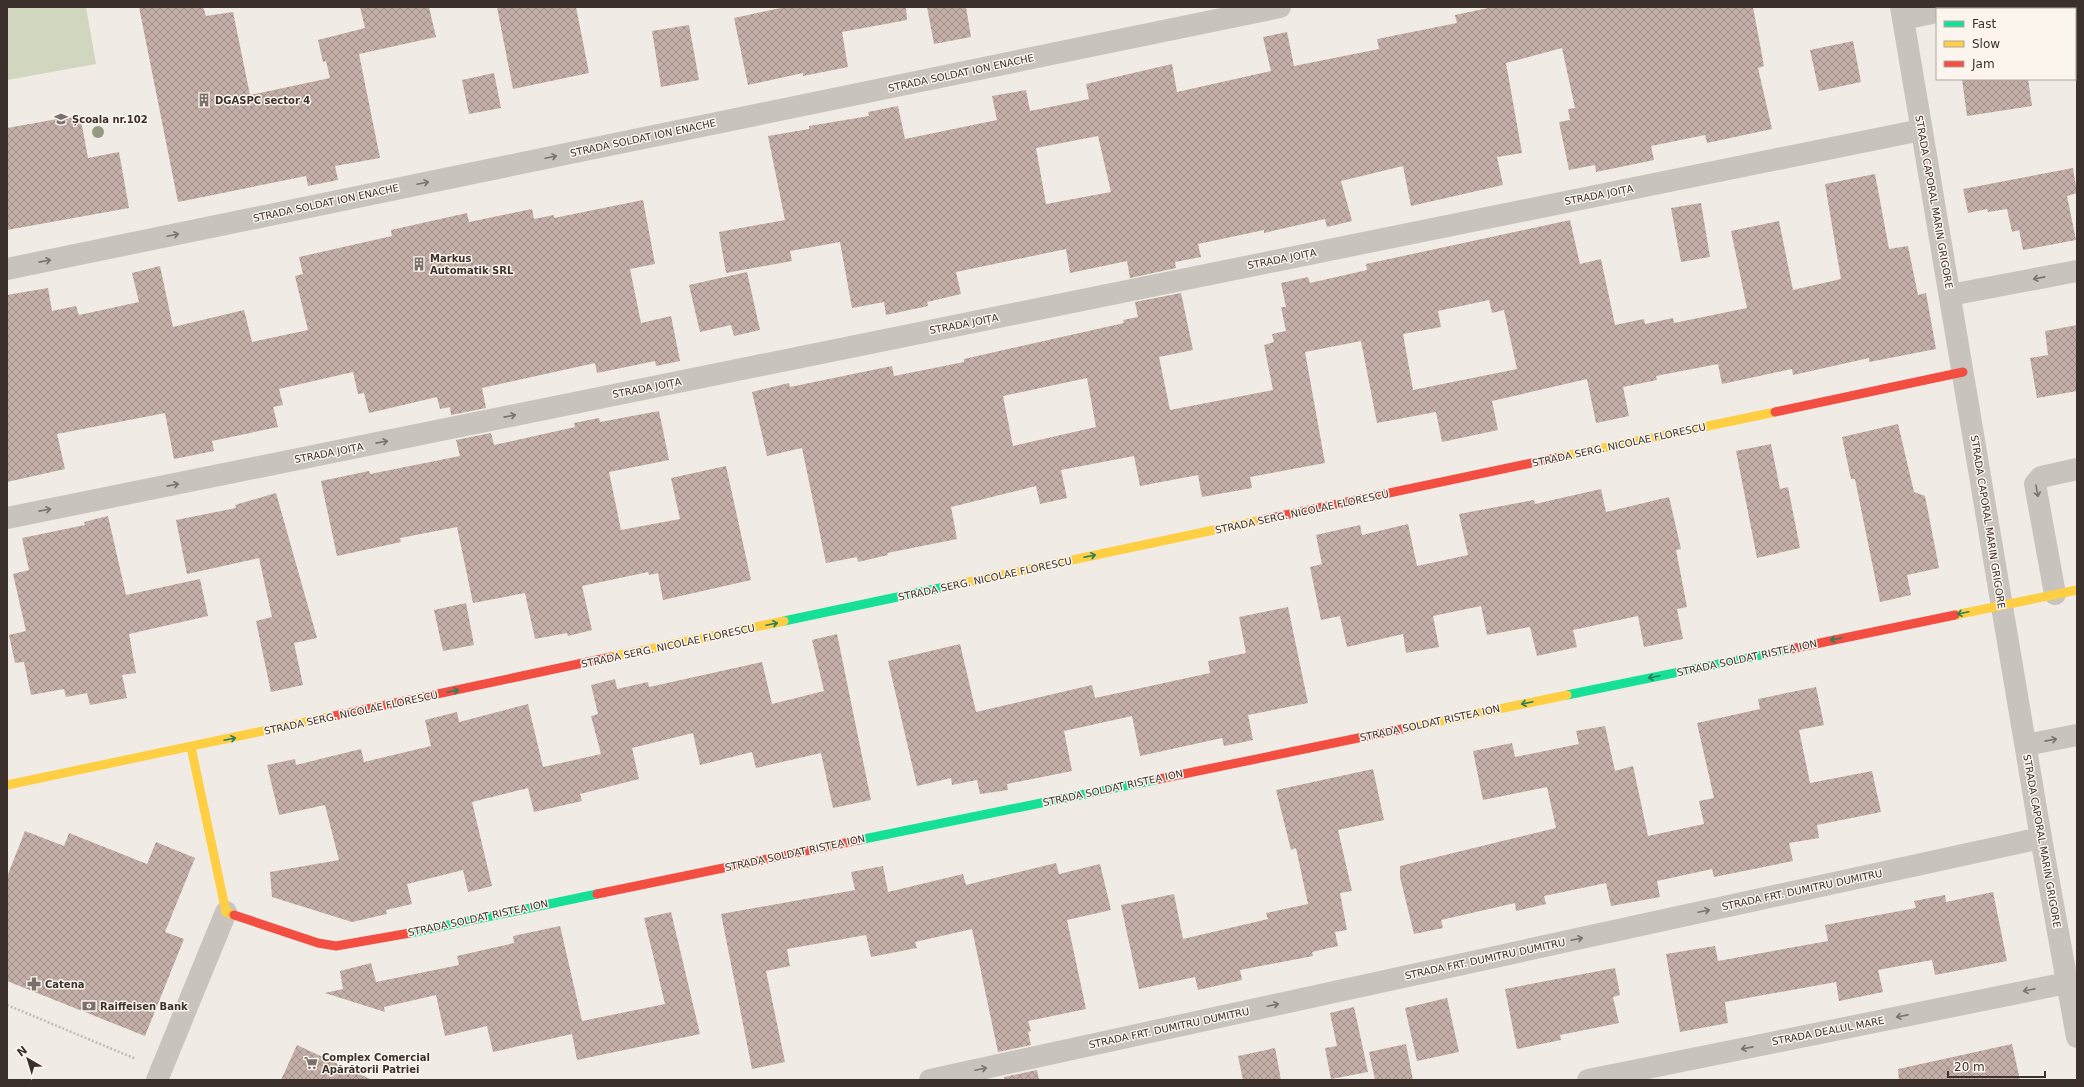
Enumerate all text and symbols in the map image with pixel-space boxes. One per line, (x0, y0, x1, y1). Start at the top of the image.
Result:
legend (1936, 8, 2076, 80)
text: Fast (1972, 17, 1996, 31)
text: Slow (1972, 37, 2000, 51)
street label: STRADA SOLDAT ION ENACHE (887, 52, 1035, 94)
text: Jam (1971, 57, 1995, 71)
building icon: DGASPC sector 4 (196, 92, 212, 108)
place label: DGASPC sector 4 (215, 95, 310, 106)
school or university icon: Școala nr.102 (53, 111, 69, 127)
place label: Școala nr.102 (72, 114, 148, 126)
street label: STRADA CAPORAL MARIN GRIGORE (1913, 114, 1955, 290)
street label: STRADA SOLDAT ION ENACHE (569, 117, 717, 159)
one-way arrow (544, 153, 557, 161)
one-way arrow (416, 179, 429, 187)
street label: STRADA SOLDAT ION ENACHE (252, 182, 400, 224)
street label: STRADA JOIȚA (1564, 183, 1635, 208)
one-way arrow (166, 231, 179, 239)
street label: STRADA JOIȚA (1247, 247, 1318, 272)
place label: Markus Automatik SRL (430, 253, 514, 276)
building icon: Markus Automatik SRL (411, 256, 427, 272)
one-way arrow (38, 257, 51, 265)
one-way arrow (2033, 274, 2046, 282)
street label: STRADA JOIȚA (929, 312, 1000, 337)
street label: STRADA JOIȚA (612, 376, 683, 401)
one-way arrow (503, 412, 516, 420)
street label: STRADA SERG. NICOLAE FLORESCU (1531, 421, 1707, 469)
street label: STRADA CAPORAL MARIN GRIGORE (1969, 434, 2007, 610)
one-way arrow (375, 438, 388, 446)
street label: STRADA JOIȚA (294, 441, 365, 466)
one-way arrow (166, 480, 179, 488)
one-way arrow (2033, 484, 2041, 497)
street label: STRADA SERG. NICOLAE FLORESCU (1214, 488, 1390, 536)
one-way arrow (38, 506, 51, 514)
one-way arrow (1084, 552, 1097, 560)
street label: STRADA SERG. NICOLAE FLORESCU (897, 555, 1073, 603)
one-way arrow (1957, 610, 1970, 618)
one-way arrow (765, 619, 778, 627)
street label: STRADA SERG. NICOLAE FLORESCU (580, 622, 756, 670)
one-way arrow (1830, 636, 1843, 644)
street label: STRADA SOLDAT RISTEA ION (1676, 638, 1818, 678)
one-way arrow (1648, 673, 1661, 681)
one-way arrow (446, 687, 459, 695)
street label: STRADA SERG. NICOLAE FLORESCU (263, 689, 439, 737)
one-way arrow (1520, 699, 1533, 707)
street label: STRADA SOLDAT RISTEA ION (1359, 703, 1501, 743)
one-way arrow (223, 734, 236, 742)
one-way arrow (2044, 736, 2057, 744)
street label: STRADA CAPORAL MARIN GRIGORE (2021, 753, 2063, 929)
street label: STRADA SOLDAT RISTEA ION (1042, 768, 1184, 808)
street label: STRADA SOLDAT RISTEA ION (724, 833, 866, 873)
street label: STRADA FRT. DUMITRU DUMITRU (1721, 868, 1883, 912)
street label: STRADA SOLDAT RISTEA ION (407, 898, 549, 938)
one-way arrow (1698, 907, 1711, 915)
one-way arrow (1571, 934, 1584, 942)
street label: STRADA FRT. DUMITRU DUMITRU (1404, 937, 1566, 981)
pharmacy icon: Catena (26, 976, 42, 992)
place label: Catena (45, 979, 85, 990)
one-way arrow (2023, 987, 2036, 995)
bank icon: Raiffeisen Bank (81, 998, 97, 1014)
place label: Raiffeisen Bank (100, 1001, 188, 1012)
one-way arrow (1266, 1001, 1279, 1009)
street label: STRADA FRT. DUMITRU DUMITRU (1088, 1006, 1250, 1050)
one-way arrow (1895, 1013, 1908, 1021)
street label: STRADA DEALUL MARE (1771, 1015, 1885, 1047)
north arrow (8, 1039, 48, 1079)
text: N (15, 1044, 30, 1059)
one-way arrow (1741, 1044, 1754, 1052)
place label: Complex Comercial Apărătorii Patriei (322, 1052, 430, 1075)
scale bar (1948, 1053, 2045, 1079)
supermarket icon: Complex Comercial Apărătorii Patriei (303, 1055, 319, 1071)
text: 20 m (1954, 1060, 1985, 1074)
one-way arrow (975, 1064, 988, 1072)

